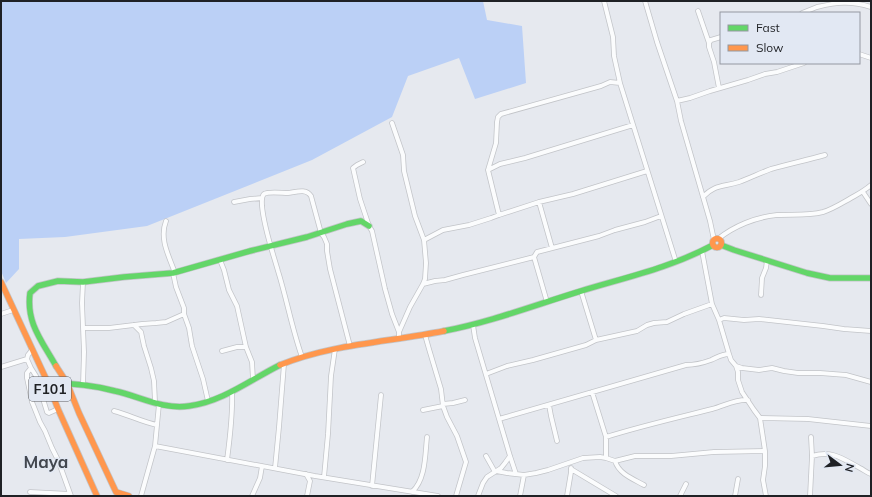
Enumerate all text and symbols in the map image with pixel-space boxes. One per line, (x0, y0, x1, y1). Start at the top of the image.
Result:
legend (720, 12, 860, 64)
text: Fast (756, 20, 780, 35)
text: Slow (756, 40, 784, 55)
road number: F101 (29, 377, 71, 401)
north arrow (820, 445, 860, 485)
district label: Maya (24, 451, 68, 472)
text: N (842, 462, 857, 474)

